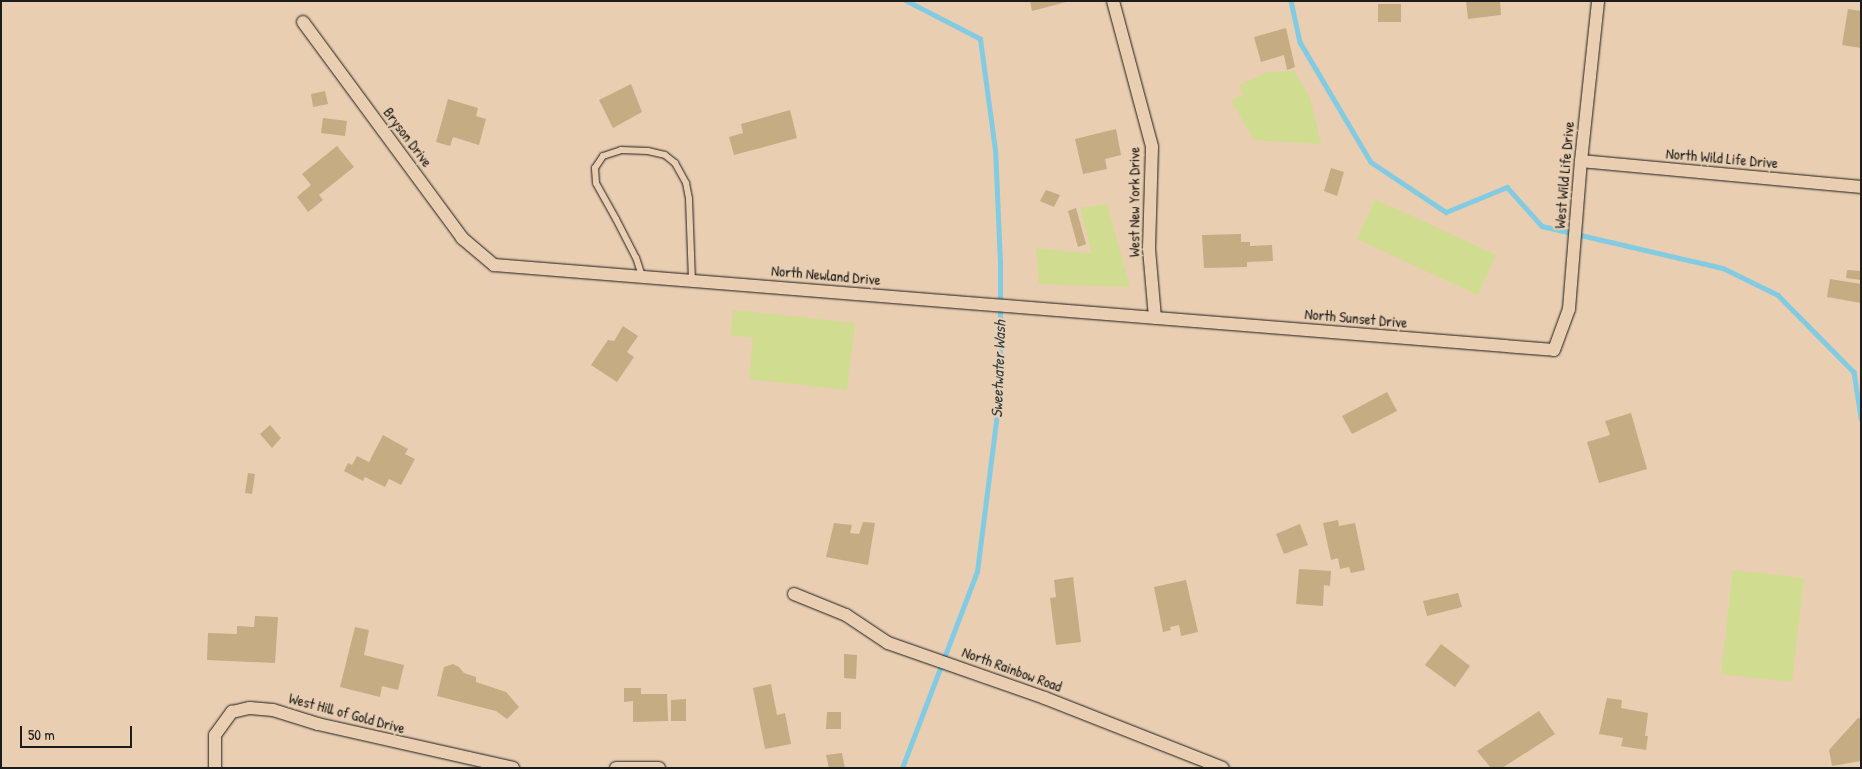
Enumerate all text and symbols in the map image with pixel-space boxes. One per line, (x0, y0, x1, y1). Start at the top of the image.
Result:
street label: Bryson Drive (380, 104, 436, 170)
street label: West Wild Life Drive (1550, 121, 1578, 229)
street label: North Wild Life Drive (1665, 144, 1779, 172)
street label: West New York Drive (1125, 147, 1143, 257)
street label: North Newland Drive (771, 261, 881, 289)
street label: North Sunset Drive (1304, 305, 1408, 331)
water label: Sweetwater Wash (987, 320, 1009, 418)
street label: North Rainbow Road (960, 643, 1064, 695)
street label: West Hill of Gold Drive (287, 689, 407, 737)
scale bar (22, 716, 135, 748)
text: 50 m (28, 724, 55, 745)

